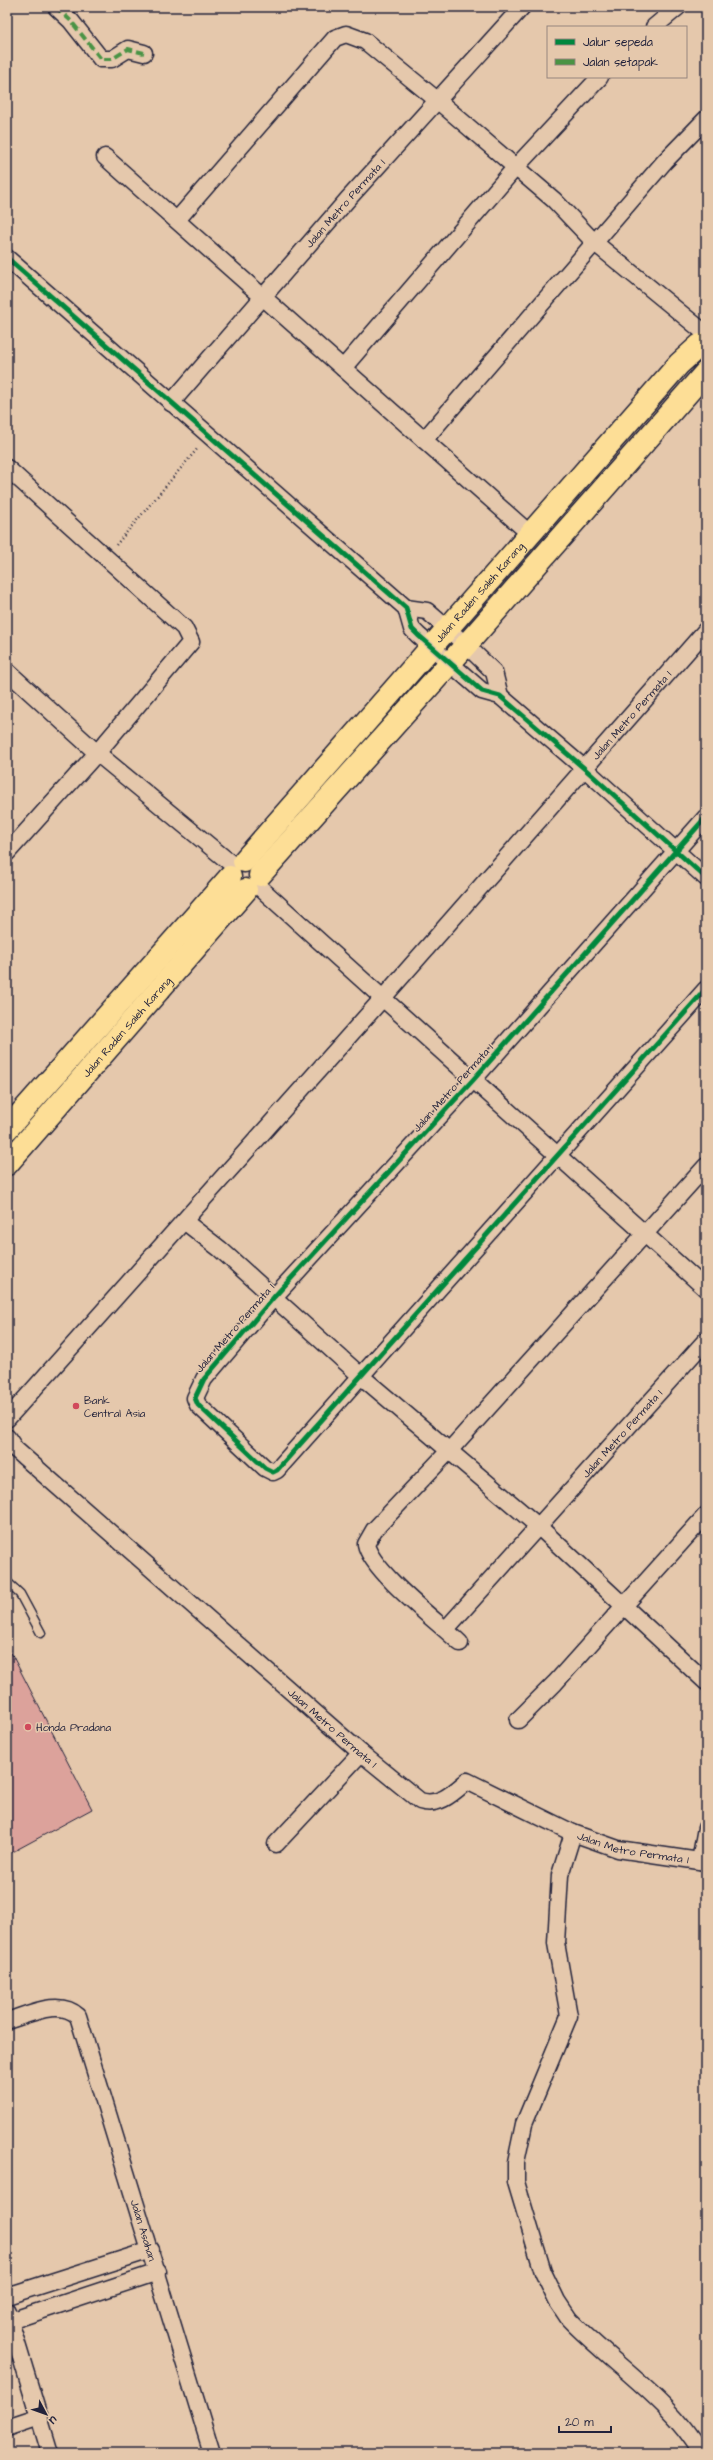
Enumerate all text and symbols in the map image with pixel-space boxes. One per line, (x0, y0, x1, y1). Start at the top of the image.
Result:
legend (547, 26, 687, 78)
text: Jalur sepeda (583, 34, 653, 51)
text: Jalan setapak (583, 54, 659, 71)
street label: Jalan Metro Permata 1 (302, 155, 389, 251)
street label: Jalan Raden Saleh Karang (431, 539, 528, 646)
street label: Jalan Metro Permata 1 (588, 667, 675, 763)
street label: Jalan Raden Saleh Karang (79, 973, 176, 1080)
street label: Jalan Metro Permata 1 (409, 1040, 497, 1135)
street label: Jalan Metro Permata 1 (192, 1280, 278, 1376)
street label: Jalan Metro Permata 1 (578, 1386, 666, 1481)
place label: Bank Central Asia (84, 1393, 146, 1421)
marker: Bank Central Asia (71, 1401, 81, 1411)
street label: Jalan Metro Permata 1 (285, 1685, 381, 1771)
place label: Honda Pradana (36, 1720, 111, 1735)
marker: Honda Pradana (23, 1722, 33, 1732)
street label: Jalan Metro Permata 1 (575, 1828, 690, 1867)
street label: Jalan Asahan (127, 2198, 160, 2263)
north arrow (26, 2394, 66, 2434)
scale bar (559, 2408, 611, 2434)
text: U (45, 2412, 62, 2427)
text: 20 m (565, 2414, 594, 2431)

